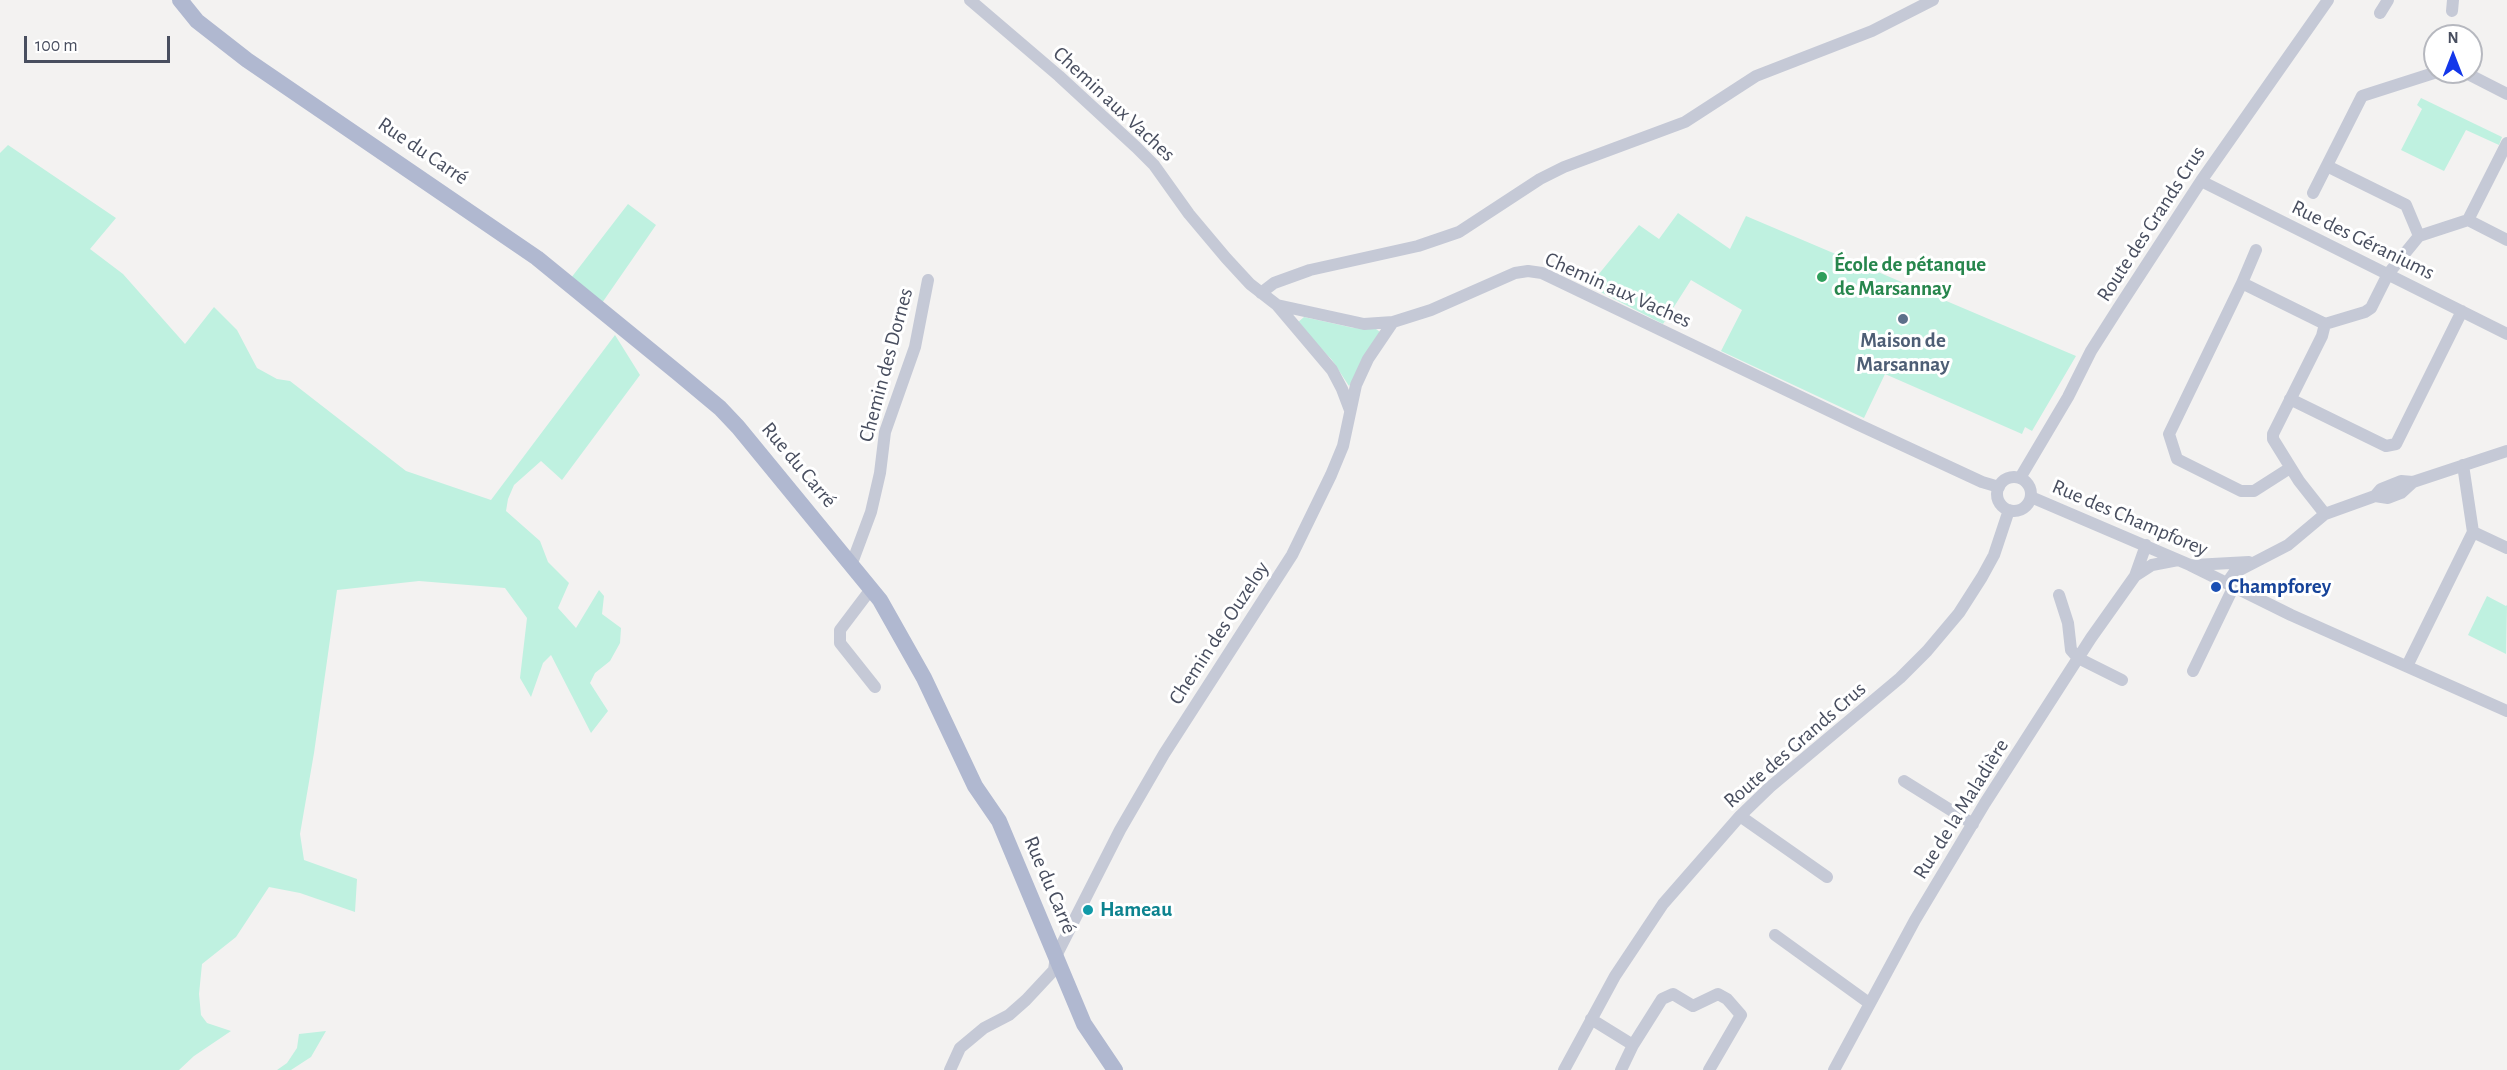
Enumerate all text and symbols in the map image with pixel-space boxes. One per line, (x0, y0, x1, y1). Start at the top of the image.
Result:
scale bar (27, 24, 172, 62)
north arrow (2423, 24, 2483, 84)
text: N (2447, 30, 2459, 46)
text: 100 m (35, 37, 78, 55)
street label: Chemin aux Vaches (1048, 41, 1180, 167)
street label: Rue du Carré (373, 112, 473, 190)
street label: Route des Grands Crus (2091, 142, 2211, 306)
street label: Rue des Géraniums (2287, 195, 2439, 285)
street label: Chemin aux Vaches (1541, 246, 1695, 334)
place label: École de pétanque de Marsannay (1834, 252, 1986, 302)
marker: École de pétanque de Marsannay (1815, 270, 1829, 284)
street label: Chemin des Dornes (853, 285, 919, 445)
marker: Maison de Marsannay (1896, 312, 1910, 326)
place label: Maison de Marsannay (1856, 328, 1950, 378)
street label: Rue du Carré (756, 417, 842, 513)
street label: Rue des Champforey (2048, 474, 2212, 562)
street label: Chemin des Ouzeloy (1163, 557, 1275, 709)
place label: Champforey (2228, 574, 2331, 600)
marker: Champforey (2209, 580, 2223, 594)
street label: Route des Grands Crus (1719, 676, 1871, 814)
street label: Rue de la Maladière (1908, 734, 2014, 884)
street label: Rue du Carré (1018, 832, 1082, 938)
place label: Hameau (1100, 897, 1172, 923)
marker: Hameau (1081, 903, 1095, 917)

